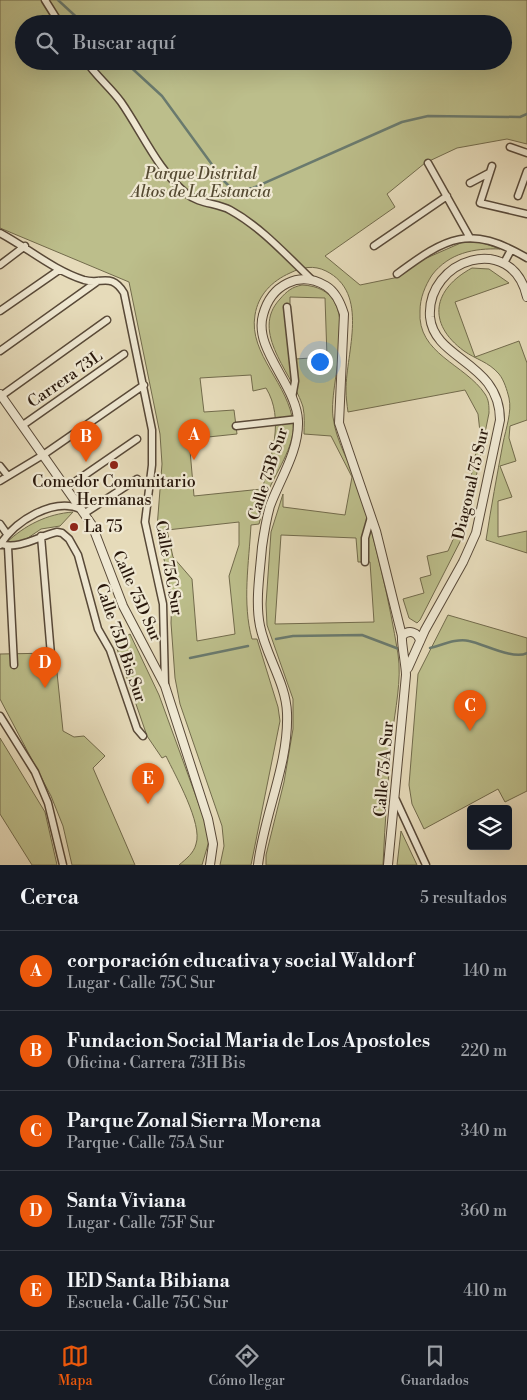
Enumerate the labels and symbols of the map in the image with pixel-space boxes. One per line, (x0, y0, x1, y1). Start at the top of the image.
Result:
park label: Parque Distrital Altos de La Estancia (129, 164, 271, 202)
street label: Carrera 73L (24, 346, 107, 412)
your location (307, 349, 333, 375)
pin: A (178, 419, 210, 460)
pin: B (70, 421, 102, 462)
street label: Calle 75B Sur (244, 425, 292, 523)
street label: Diagonal 75 Sur (448, 426, 494, 542)
marker: Comedor Comunitario Hermanas (108, 459, 120, 471)
place label: Comedor Comunitario Hermanas (32, 472, 196, 510)
place label: La 75 (84, 517, 123, 537)
street label: Calle 75C Sur (151, 519, 187, 617)
marker: La 75 (68, 521, 80, 533)
street label: Calle 75D Sur (108, 547, 166, 645)
street label: Calle 75D Bis Sur (91, 581, 151, 705)
pin: D (29, 647, 61, 688)
pin: C (454, 690, 486, 731)
street label: Calle 75A Sur (370, 720, 398, 818)
pin: E (132, 763, 164, 804)

